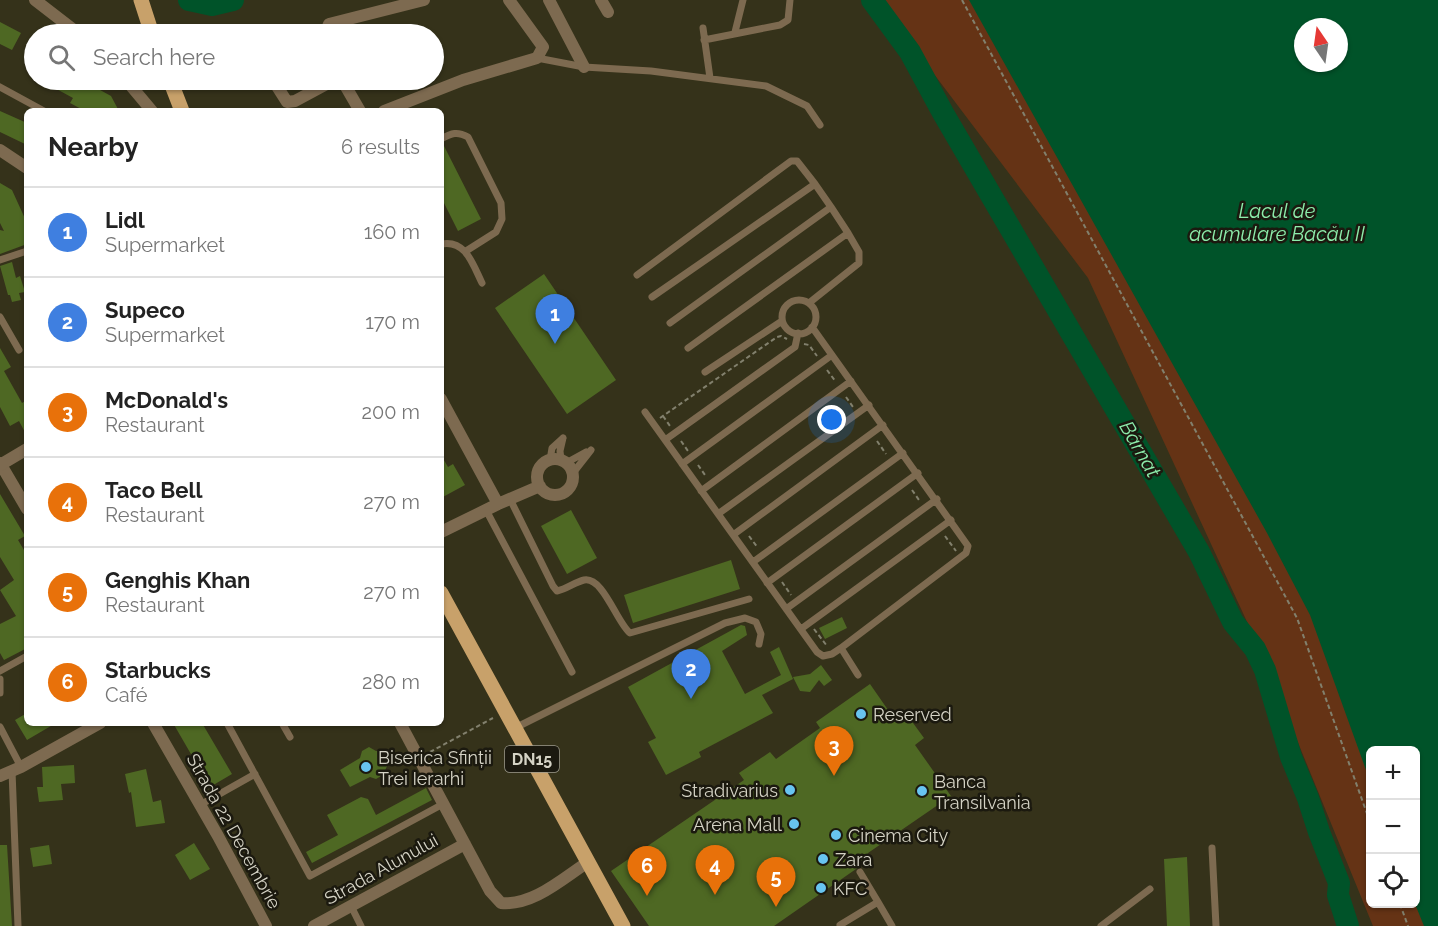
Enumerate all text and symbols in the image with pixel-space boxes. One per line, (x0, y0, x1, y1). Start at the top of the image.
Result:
north arrow (1294, 18, 1348, 72)
search box (24, 24, 444, 90)
icon: search (45, 41, 78, 74)
text: Search here (93, 44, 215, 70)
text: Nearby (48, 132, 138, 162)
text: 6 results (341, 135, 420, 159)
water label: Lacul de acumulare Bacău II (1189, 199, 1365, 246)
text: Lidl (105, 207, 145, 233)
text: 1 (63, 220, 72, 244)
text: 160 m (364, 220, 420, 244)
text: Supermarket (105, 233, 225, 257)
pin: 1 (536, 294, 574, 344)
text: Supeco (105, 297, 185, 323)
text: 2 (62, 310, 73, 334)
text: 170 m (365, 310, 420, 334)
text: Supermarket (105, 323, 225, 347)
text: McDonald's (105, 387, 228, 413)
text: 3 (62, 400, 73, 424)
text: 200 m (362, 400, 420, 424)
your location (817, 405, 846, 434)
text: Restaurant (105, 413, 205, 437)
water label: Bârnat (1114, 417, 1166, 482)
text: Taco Bell (105, 477, 202, 503)
text: 4 (62, 490, 73, 514)
text: 270 m (363, 490, 420, 514)
text: Restaurant (105, 503, 205, 527)
text: Genghis Khan (105, 567, 250, 593)
text: 5 (62, 580, 73, 604)
text: 270 m (363, 580, 420, 604)
text: Restaurant (105, 593, 205, 617)
pin: 2 (672, 650, 710, 699)
text: Starbucks (105, 657, 211, 683)
text: 6 (61, 670, 74, 694)
text: 280 m (362, 670, 420, 694)
text: Café (105, 683, 148, 707)
place label: Reserved (873, 704, 952, 725)
marker: Reserved (854, 707, 868, 721)
pin: 3 (814, 726, 854, 776)
road number: DN15 (505, 746, 559, 772)
map controls (1366, 746, 1420, 908)
button: + (1366, 746, 1420, 800)
place label: Biserica Sfinții Trei Ierarhi (378, 747, 492, 789)
street label: Strada 22 Decembrie (183, 750, 286, 913)
marker: Biserica Sfinții Trei Ierarhi (359, 760, 373, 774)
place label: Banca Transilvania (934, 771, 1031, 813)
place label: Stradivarius (681, 780, 778, 801)
marker: Stradivarius (783, 783, 797, 797)
marker: Banca Transilvania (915, 784, 929, 798)
button: − (1366, 800, 1420, 854)
place label: Arena Mall (693, 814, 782, 835)
marker: Arena Mall (787, 817, 801, 831)
place label: Cinema City (848, 825, 949, 846)
marker: Cinema City (829, 828, 843, 842)
street label: Strada Alunului (321, 829, 441, 909)
pin: 6 (628, 846, 666, 896)
pin: 4 (696, 846, 734, 895)
place label: Zara (835, 849, 872, 870)
marker: Zara (816, 852, 830, 866)
button: locate (1366, 854, 1420, 908)
pin: 5 (756, 858, 796, 907)
place label: KFC (833, 878, 867, 899)
marker: KFC (814, 881, 828, 895)

